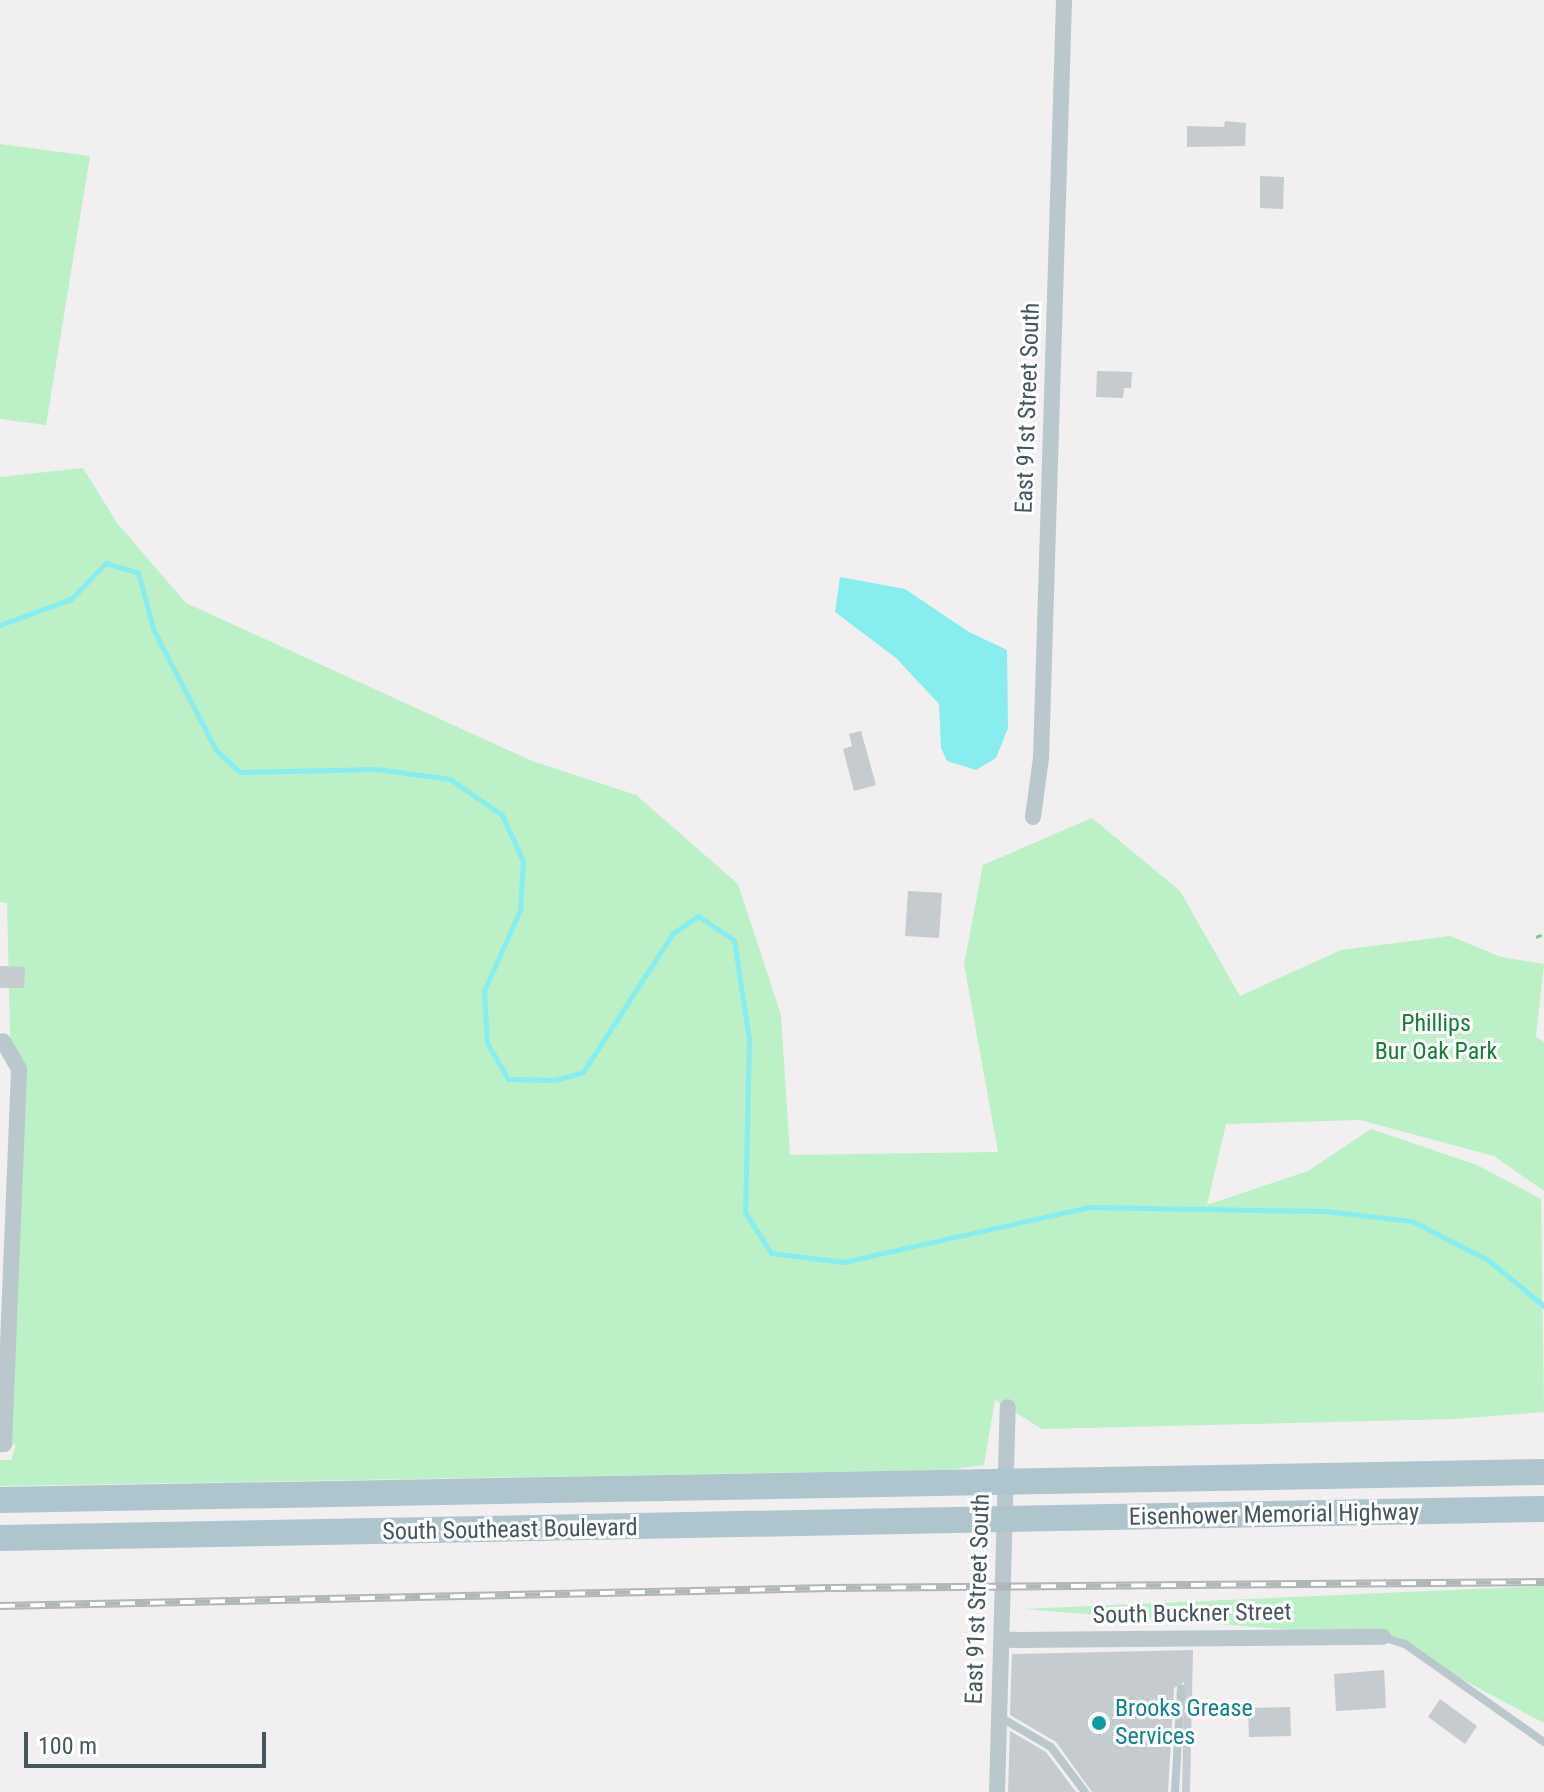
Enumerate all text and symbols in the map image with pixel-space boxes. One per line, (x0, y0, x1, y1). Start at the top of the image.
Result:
street label: East 91st Street South (1010, 302, 1046, 514)
park label: Phillips Bur Oak Park (1375, 1010, 1497, 1066)
street label: East 91st Street South (960, 1493, 996, 1705)
street label: Eisenhower Memorial Highway (1129, 1498, 1419, 1532)
street label: South Southeast Boulevard (382, 1513, 638, 1547)
street label: South Buckner Street (1092, 1598, 1292, 1630)
place label: Brooks Grease Services (1115, 1695, 1253, 1751)
marker: Brooks Grease Services (1090, 1714, 1108, 1732)
scale bar (28, 1716, 270, 1766)
text: 100 m (38, 1732, 97, 1760)

